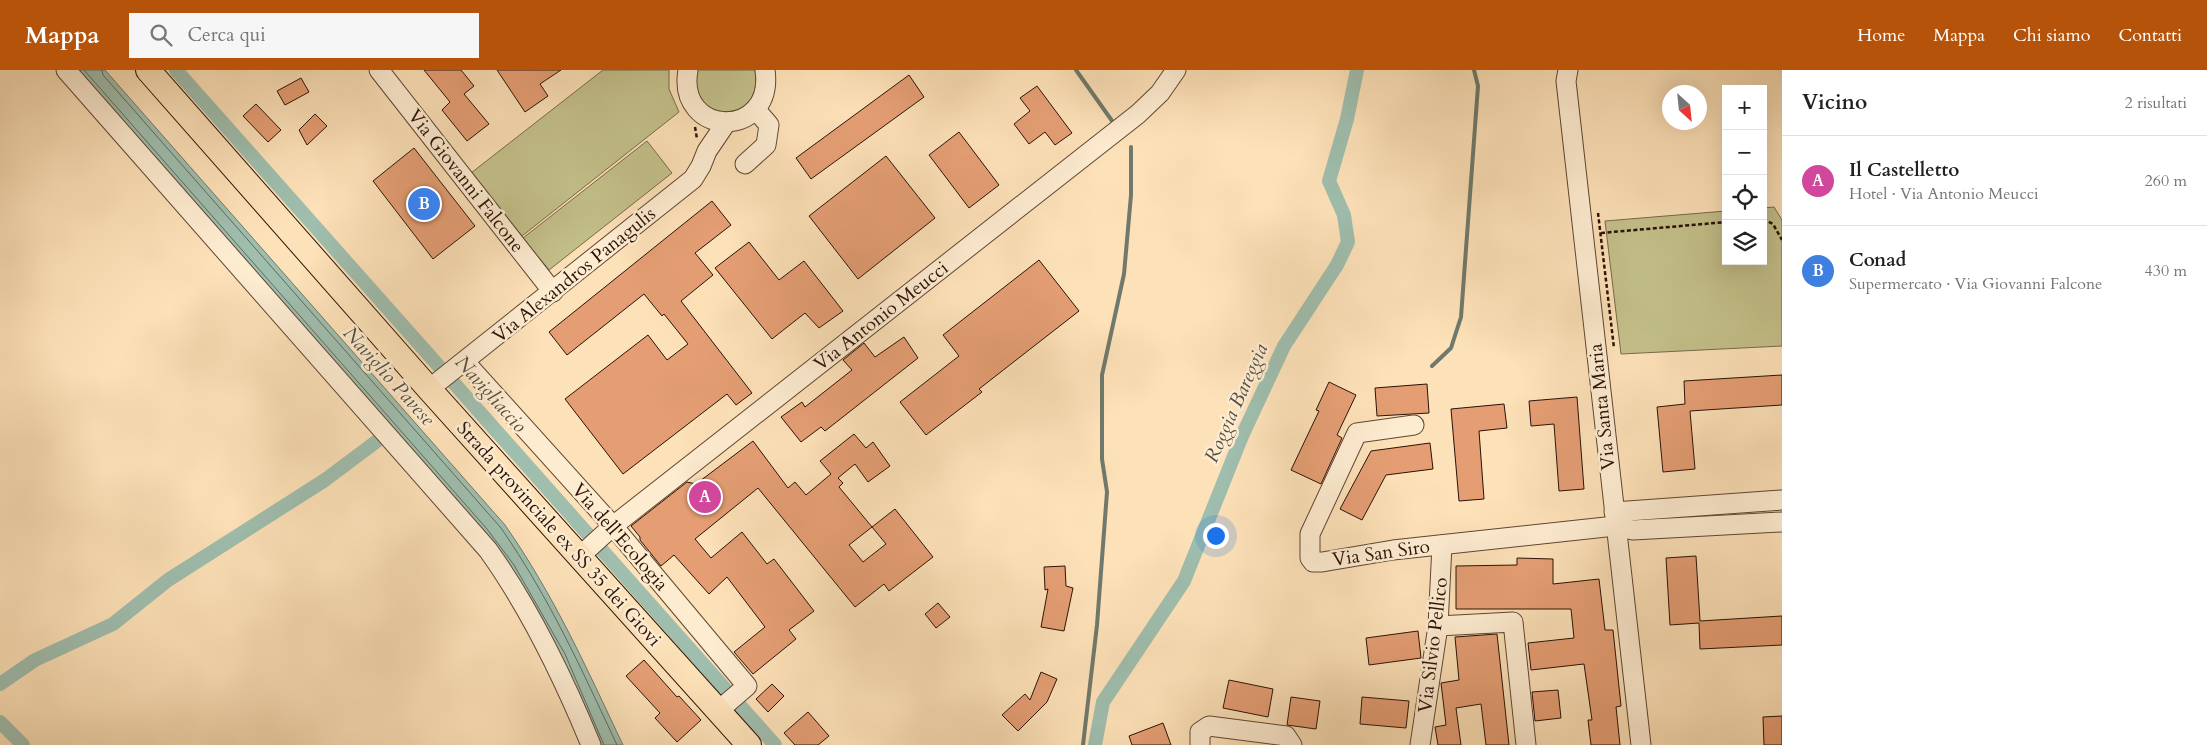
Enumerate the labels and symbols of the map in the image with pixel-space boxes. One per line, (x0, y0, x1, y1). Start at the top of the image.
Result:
north arrow (1662, 85, 1707, 130)
street label: Via Giovanni Falcone (402, 104, 530, 258)
pin: B (408, 185, 440, 223)
street label: Via Alexandros Panagulis (487, 201, 661, 349)
street label: Via Antonio Meucci (808, 255, 954, 377)
water label: Naviglio Pavese (337, 320, 441, 432)
water label: Roggia Bareggia (1198, 339, 1274, 467)
street label: Via Santa Maria (1582, 342, 1622, 472)
water label: Navigliaccio (449, 349, 533, 439)
street label: Strada provinciale ex SS 35 dei Giovi (451, 416, 667, 652)
street label: Via dell'Ecologia (566, 477, 674, 597)
pin: A (689, 478, 721, 516)
your location (1203, 523, 1229, 549)
street label: Via San Siro (1331, 533, 1431, 573)
street label: Via Silvio Pellico (1412, 576, 1454, 714)

